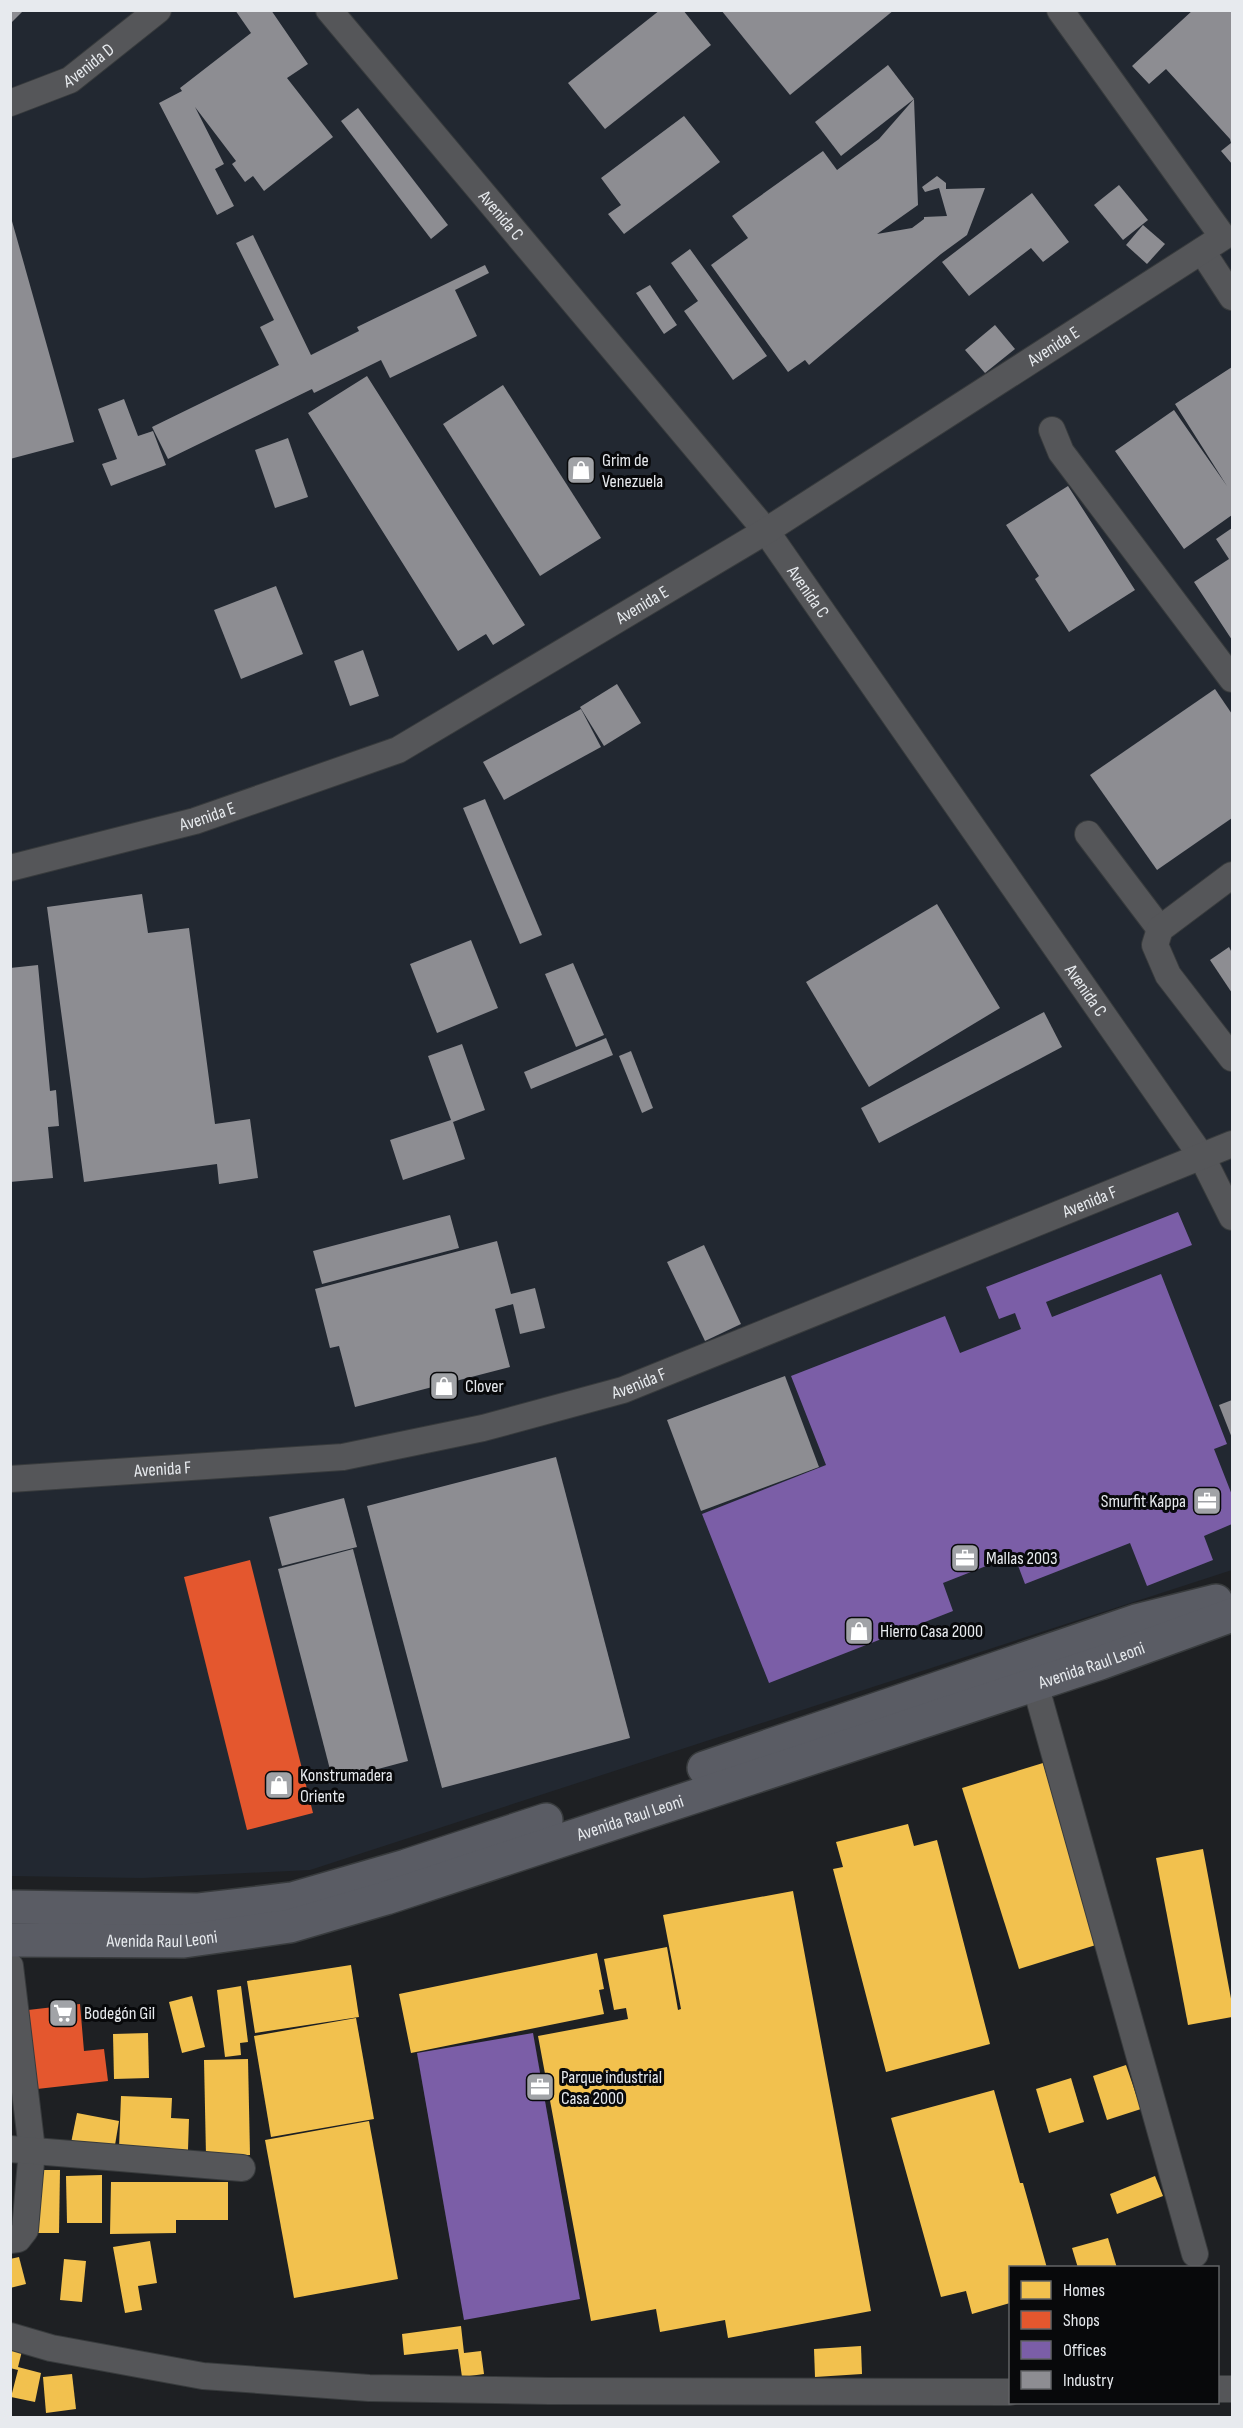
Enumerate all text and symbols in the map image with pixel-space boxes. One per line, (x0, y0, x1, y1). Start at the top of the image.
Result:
street label: Avenida D (60, 39, 118, 93)
street label: Avenida C (473, 186, 528, 245)
street label: Avenida E (1023, 322, 1084, 371)
place label: Grim de Venezuela (602, 450, 663, 492)
shop icon: Grim de Venezuela (565, 454, 597, 486)
street label: Avenida C (782, 561, 833, 622)
street label: Avenida E (611, 581, 672, 629)
street label: Avenida E (176, 798, 238, 836)
street label: Avenida C (1060, 960, 1111, 1021)
street label: Avenida F (1058, 1182, 1120, 1223)
street label: Avenida F (609, 1364, 670, 1404)
shop icon: Clover (428, 1370, 460, 1402)
place label: Clover (465, 1376, 504, 1397)
street label: Avenida F (133, 1457, 192, 1482)
office icon: Smurfit Kappa (1191, 1485, 1223, 1517)
place label: Smurfit Kappa (1101, 1491, 1186, 1512)
office icon: Mallas 2003 (949, 1542, 981, 1574)
place label: Mallas 2003 (986, 1548, 1058, 1569)
shop icon: Hierro Casa 2000 (843, 1615, 875, 1647)
place label: Hierro Casa 2000 (880, 1621, 983, 1642)
street label: Avenida Raul Leoni (1035, 1638, 1148, 1694)
place label: Konstrumadera Oriente (300, 1765, 393, 1807)
shop icon: Konstrumadera Oriente (263, 1769, 295, 1801)
street label: Avenida Raul Leoni (573, 1791, 686, 1846)
street label: Avenida Raul Leoni (105, 1926, 219, 1952)
supermarket icon: Bodegón Gil (47, 1997, 79, 2029)
place label: Bodegón Gil (84, 2003, 155, 2024)
place label: Parque industrial Casa 2000 (561, 2067, 662, 2109)
office icon: Parque industrial Casa 2000 (524, 2071, 556, 2103)
legend (1009, 2266, 1219, 2404)
text: Homes (1063, 2280, 1105, 2301)
text: Shops (1063, 2310, 1100, 2331)
text: Offices (1063, 2340, 1106, 2361)
text: Industry (1063, 2370, 1114, 2391)

